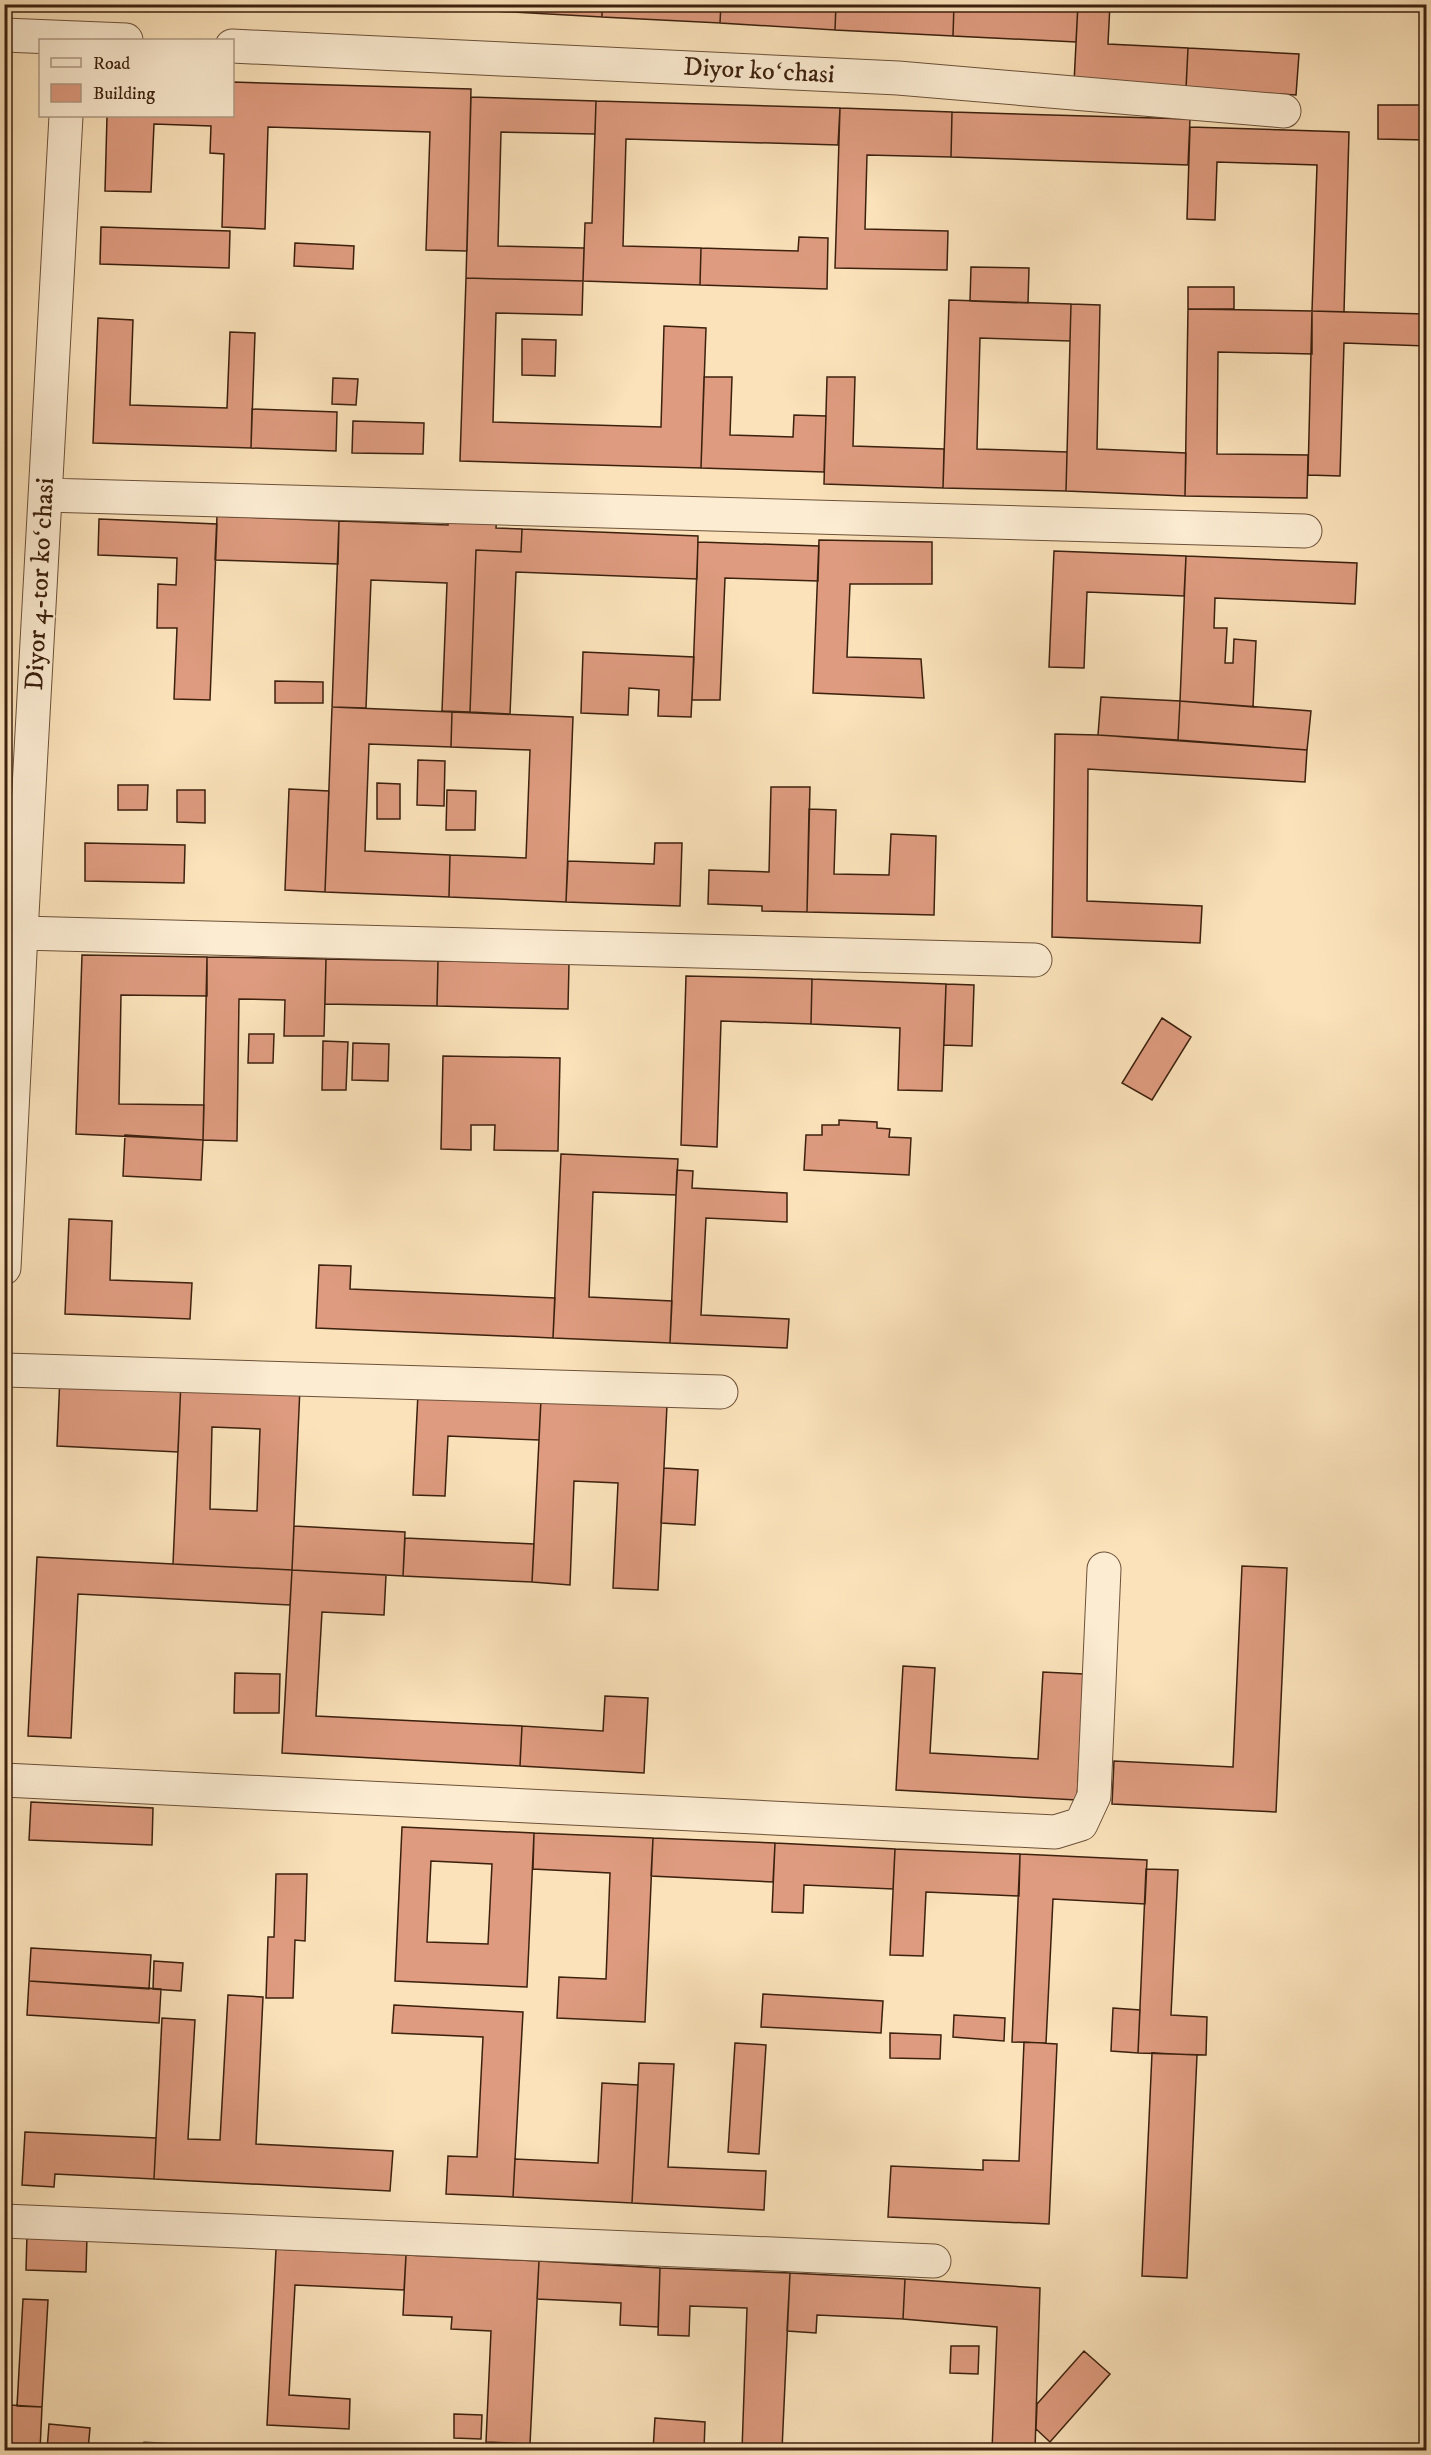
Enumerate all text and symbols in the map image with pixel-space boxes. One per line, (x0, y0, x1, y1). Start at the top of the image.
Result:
legend (39, 39, 234, 117)
street label: Diyor koʻchasi (683, 51, 835, 91)
text: Road (93, 53, 130, 75)
text: Building (93, 83, 155, 105)
street label: Diyor 4-tor koʻchasi (18, 477, 62, 691)

